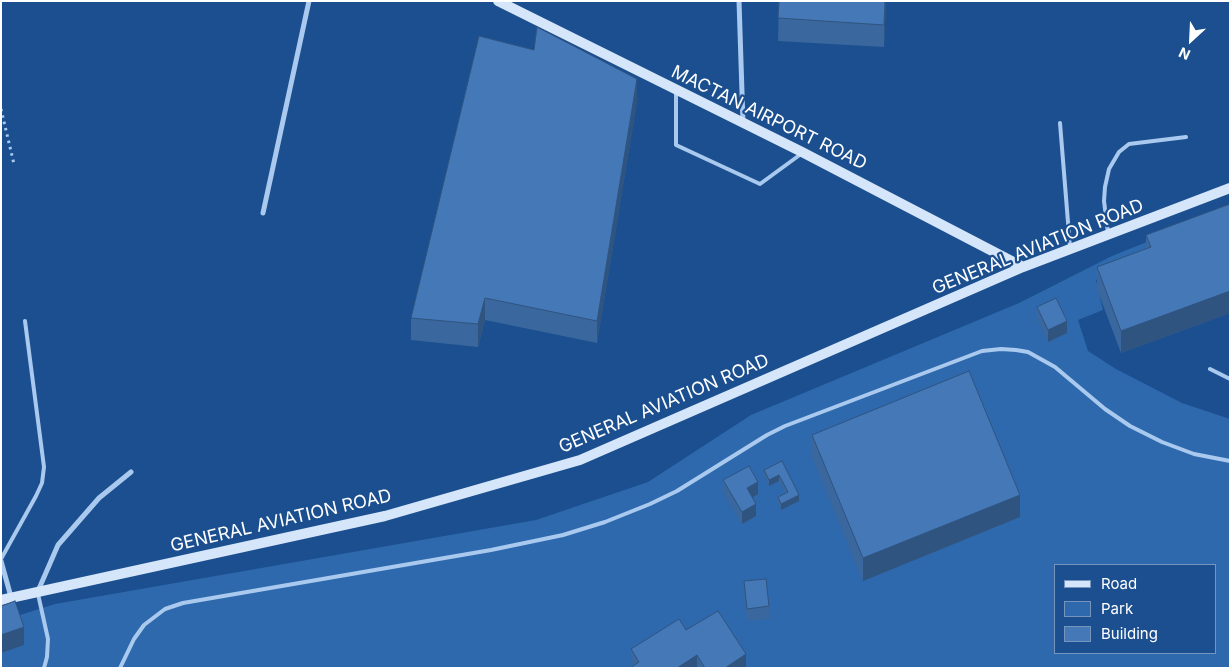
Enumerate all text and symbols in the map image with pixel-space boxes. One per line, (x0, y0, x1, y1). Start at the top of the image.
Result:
north arrow (1166, 15, 1216, 65)
text: N (1176, 44, 1193, 64)
street label: MACTAN AIRPORT ROAD (668, 61, 870, 175)
street label: GENERAL AVIATION ROAD (929, 195, 1147, 299)
street label: GENERAL AVIATION ROAD (556, 350, 772, 458)
street label: GENERAL AVIATION ROAD (168, 485, 394, 557)
legend (1054, 564, 1216, 654)
text: Road (1101, 574, 1137, 593)
text: Park (1101, 599, 1133, 618)
text: Building (1101, 624, 1158, 643)

